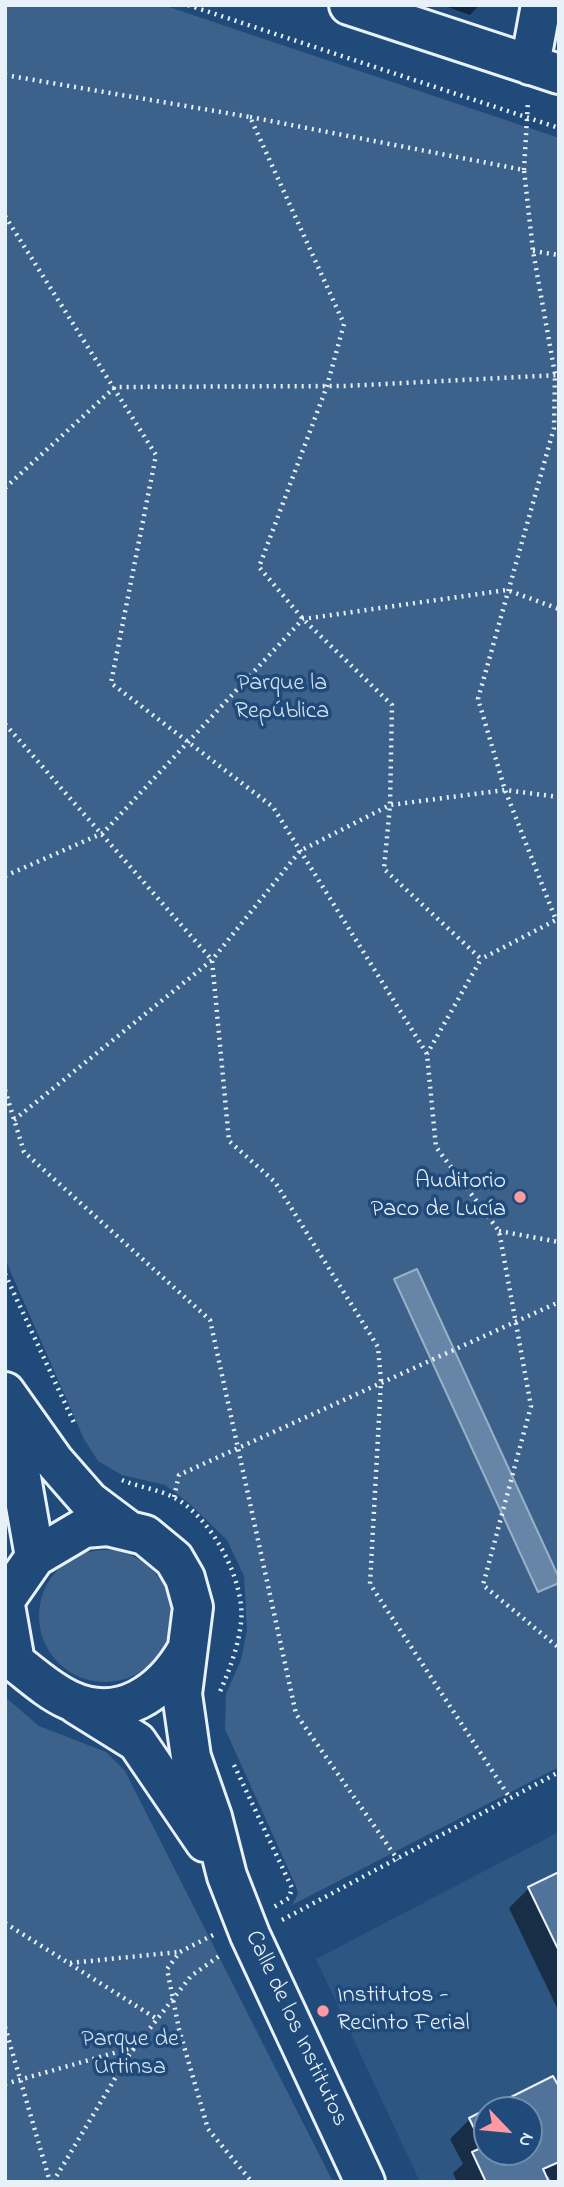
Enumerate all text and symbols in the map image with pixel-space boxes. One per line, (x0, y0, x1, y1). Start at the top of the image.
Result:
park label: Parque la República (235, 671, 329, 727)
place label: Auditorio Paco de Lucía (371, 1169, 506, 1225)
marker: Auditorio Paco de Lucía (512, 1189, 528, 1205)
street label: Calle de los Institutos (237, 1927, 353, 2131)
place label: Institutos - Recinto Ferial (337, 1983, 469, 2039)
marker: Institutos - Recinto Ferial (315, 2003, 331, 2019)
park label: Parque de Urtinsa (81, 2027, 179, 2083)
north arrow (473, 2096, 543, 2166)
text: N (511, 2128, 540, 2151)

